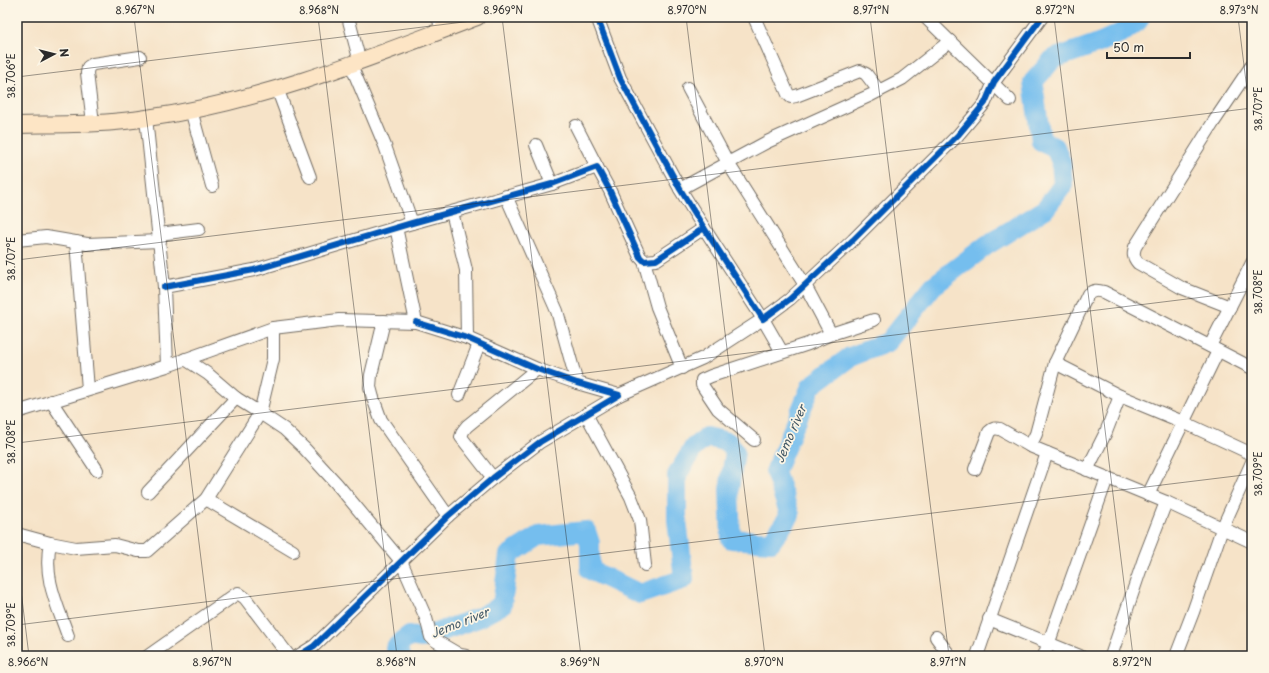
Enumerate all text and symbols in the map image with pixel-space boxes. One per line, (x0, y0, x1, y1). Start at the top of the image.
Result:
text: 8.967°N (115, 2, 155, 17)
text: 8.968°N (299, 2, 339, 17)
text: 8.969°N (483, 2, 523, 17)
text: 8.970°N (667, 2, 707, 17)
text: 8.971°N (853, 2, 889, 17)
text: 8.972°N (1035, 2, 1075, 17)
text: 8.973°N (1220, 2, 1259, 17)
north arrow (34, 34, 74, 74)
scale bar (1107, 34, 1190, 60)
text: 50 m (1113, 38, 1144, 56)
text: N (55, 47, 73, 58)
text: 38.706°E (3, 53, 18, 99)
text: 38.707°E (1250, 87, 1265, 131)
text: 38.707°E (3, 237, 18, 281)
text: 38.708°E (1250, 269, 1265, 315)
water label: Jemo river (770, 401, 811, 465)
text: 38.708°E (3, 419, 18, 465)
text: 38.709°E (1250, 452, 1265, 496)
water label: Jemo river (428, 602, 493, 642)
text: 38.709°E (3, 603, 18, 647)
text: 8.966°N (8, 654, 48, 669)
text: 8.967°N (192, 654, 232, 669)
text: 8.968°N (376, 654, 416, 669)
text: 8.969°N (560, 654, 600, 669)
text: 8.970°N (744, 654, 784, 669)
text: 8.971°N (930, 654, 966, 669)
text: 8.972°N (1112, 654, 1152, 669)

